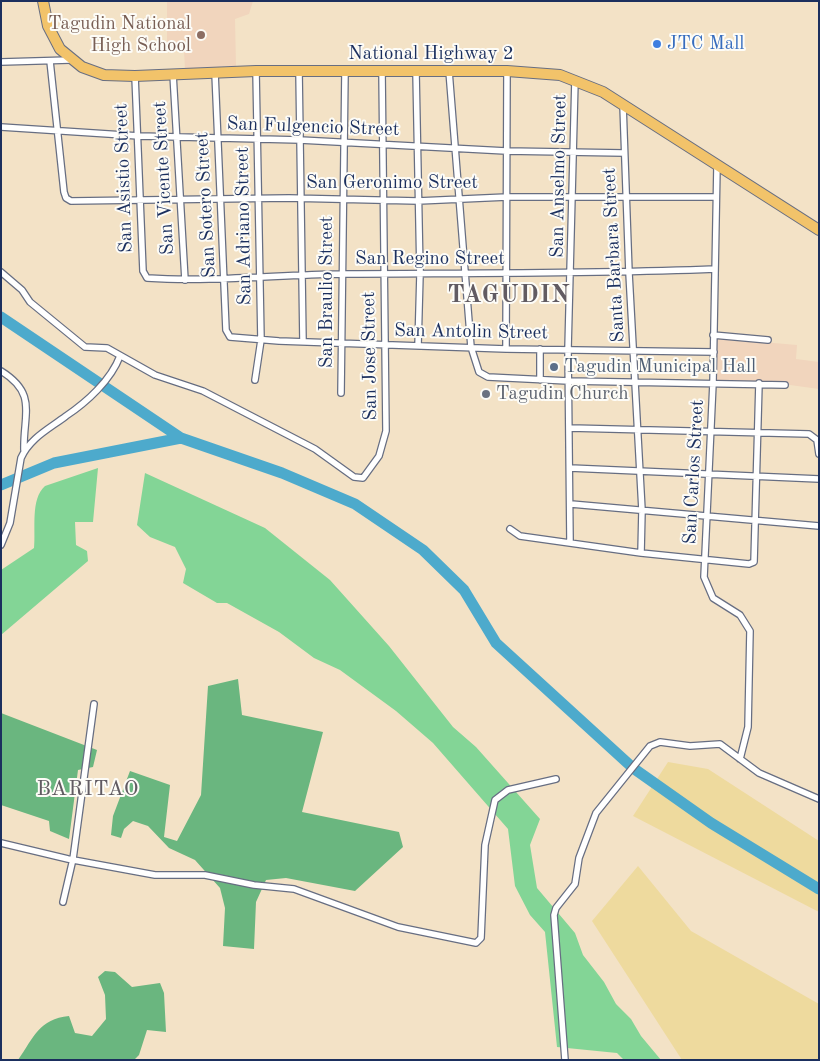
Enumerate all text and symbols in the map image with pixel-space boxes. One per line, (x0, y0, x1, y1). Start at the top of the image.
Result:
place label: Tagudin National High School (48, 13, 191, 57)
marker: Tagudin National High School (195, 29, 207, 41)
place label: JTC Mall (667, 33, 744, 55)
marker: JTC Mall (651, 38, 663, 50)
street label: National Highway 2 (348, 43, 514, 65)
street label: San Anselmo Street (546, 94, 572, 258)
street label: San Vicente Street (149, 100, 179, 256)
street label: San Asistio Street (110, 103, 138, 253)
street label: San Fulgencio Street (226, 113, 400, 141)
street label: San Sotero Street (191, 131, 221, 279)
street label: San Adriano Street (231, 146, 257, 306)
street label: Santa Barbara Street (598, 167, 630, 343)
street label: San Geronimo Street (306, 172, 478, 194)
street label: San Braulio Street (316, 216, 338, 368)
street label: San Regino Street (355, 248, 505, 270)
district label: TAGUDIN (447, 282, 571, 310)
street label: San Jose Street (357, 291, 383, 421)
street label: San Antolin Street (394, 319, 548, 345)
place label: Tagudin Municipal Hall (564, 356, 756, 378)
marker: Tagudin Municipal Hall (548, 361, 560, 373)
place label: Tagudin Church (496, 383, 629, 405)
marker: Tagudin Church (480, 388, 492, 400)
street label: San Carlos Street (679, 399, 709, 545)
district label: BARITAO (36, 776, 140, 802)

